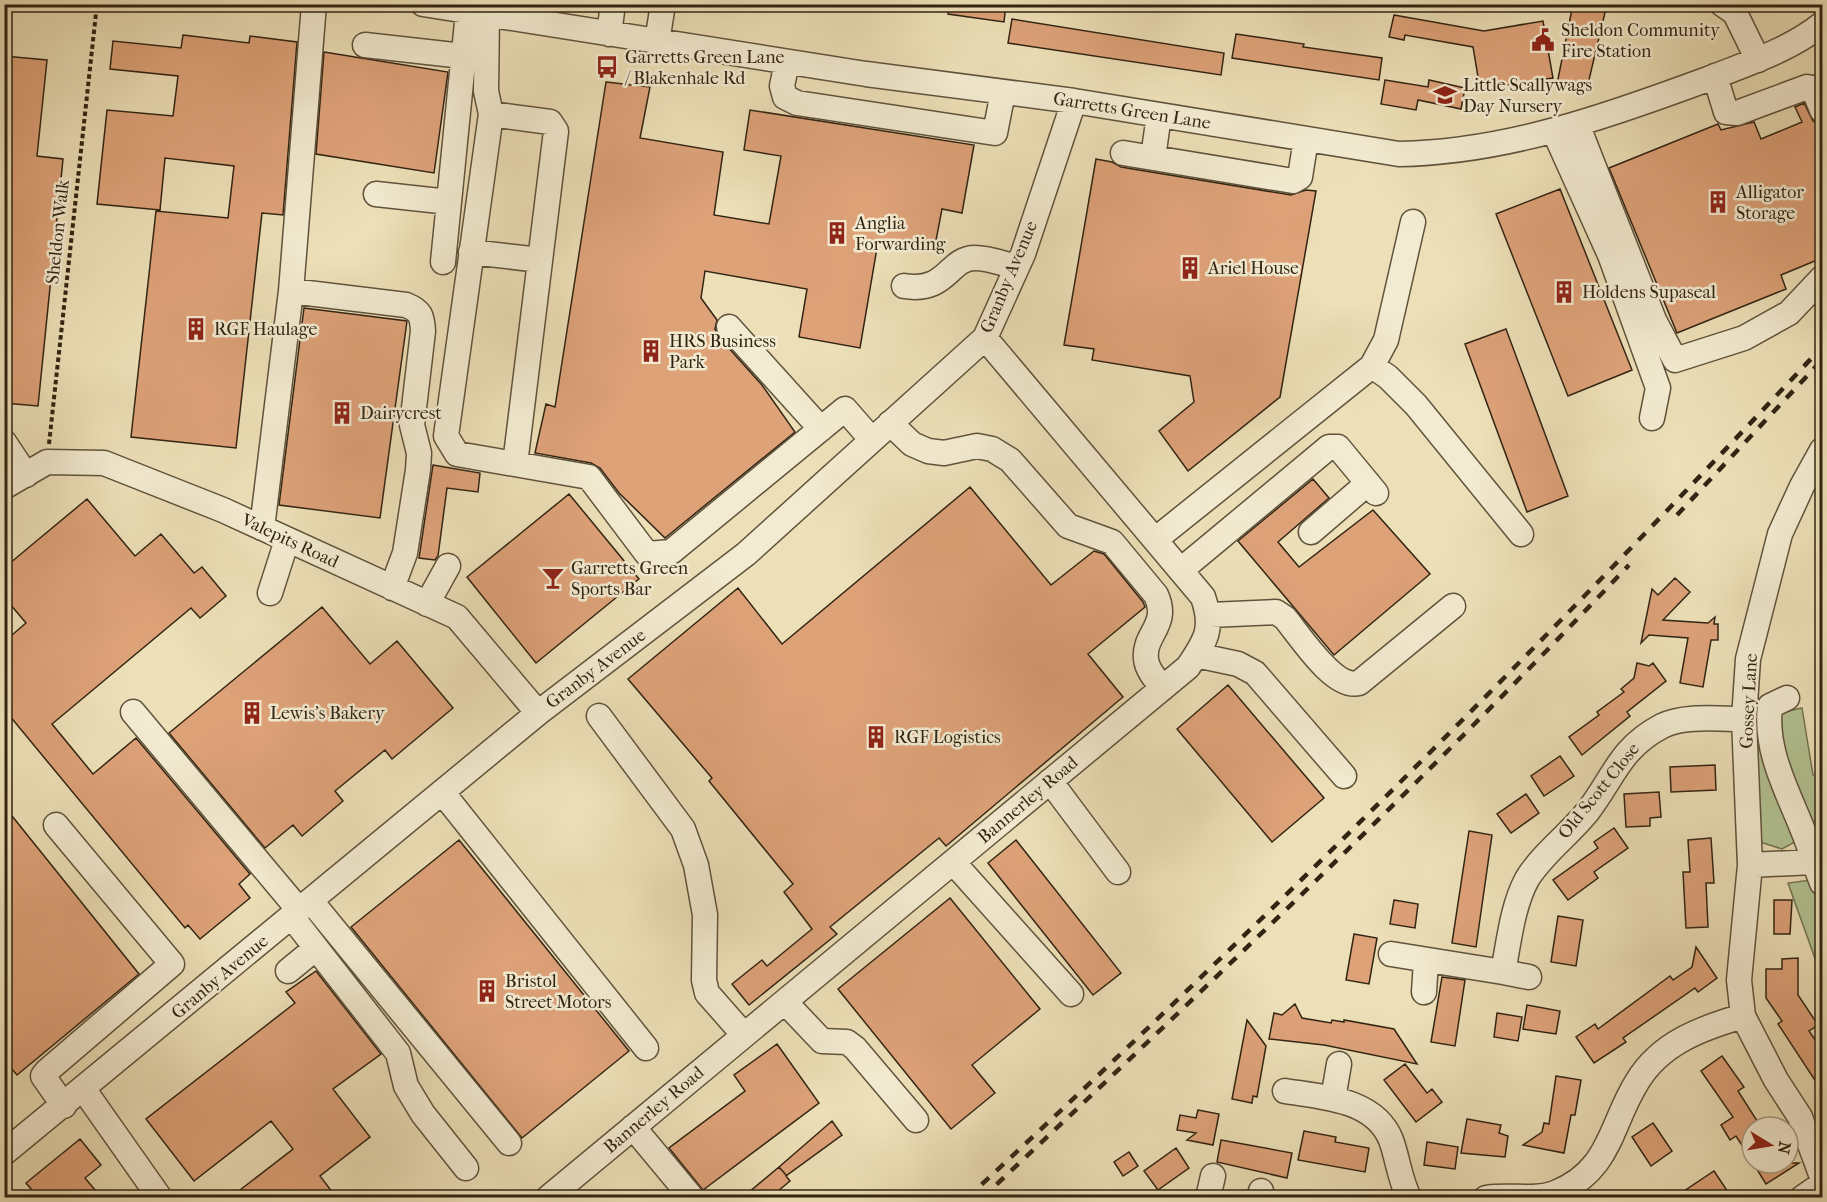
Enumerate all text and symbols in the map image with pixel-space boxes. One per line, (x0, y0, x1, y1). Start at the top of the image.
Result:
place label: Sheldon Community Fire Station (1561, 20, 1721, 62)
public building icon: Sheldon Community Fire Station (1530, 27, 1556, 53)
place label: Garretts Green Lane / Blakenhale Rd (624, 47, 785, 89)
bus stop icon: Garretts Green Lane / Blakenhale Rd (594, 54, 620, 80)
place label: Little Scallywags Day Nursery (1463, 75, 1592, 117)
school or university icon: Little Scallywags Day Nursery (1432, 82, 1458, 108)
street label: Garretts Green Lane (1052, 88, 1212, 134)
street label: Sheldon Walk (42, 178, 74, 285)
place label: Alligator Storage (1735, 182, 1804, 224)
building icon: Alligator Storage (1705, 189, 1731, 215)
place label: Anglia Forwarding (854, 213, 946, 255)
street label: Granby Avenue (976, 218, 1042, 336)
building icon: Anglia Forwarding (824, 220, 850, 246)
building icon: Ariel House (1177, 255, 1203, 281)
place label: Ariel House (1207, 258, 1299, 279)
building icon: Holdens Supaseal (1551, 279, 1577, 305)
place label: Holdens Supaseal (1582, 282, 1716, 303)
building icon: RGF Haulage (183, 316, 209, 342)
place label: RGF Haulage (214, 319, 317, 340)
place label: HRS Business Park (669, 331, 776, 373)
building icon: HRS Business Park (638, 338, 664, 364)
building icon: Dairycrest (329, 400, 355, 426)
place label: Dairycrest (360, 403, 442, 424)
street label: Valepits Road (237, 509, 342, 573)
place label: Garretts Green Sports Bar (571, 558, 689, 600)
bar icon: Garretts Green Sports Bar (540, 565, 566, 591)
street label: Granby Avenue (542, 625, 650, 713)
street label: Gossey Lane (1736, 653, 1762, 749)
building icon: Lewis's Bakery (239, 700, 265, 726)
place label: Lewis's Bakery (270, 703, 386, 724)
building icon: RGF Logistics (863, 724, 889, 750)
place label: RGF Logistics (894, 727, 1001, 748)
street label: Old Scott Close (1554, 739, 1644, 843)
street label: Bannerley Road (974, 752, 1082, 848)
street label: Granby Avenue (167, 930, 273, 1023)
place label: Bristol Street Motors (505, 971, 612, 1013)
building icon: Bristol Street Motors (474, 978, 500, 1004)
street label: Bannerley Road (600, 1062, 708, 1158)
north arrow (1740, 1115, 1800, 1175)
text: N (1774, 1140, 1795, 1156)

